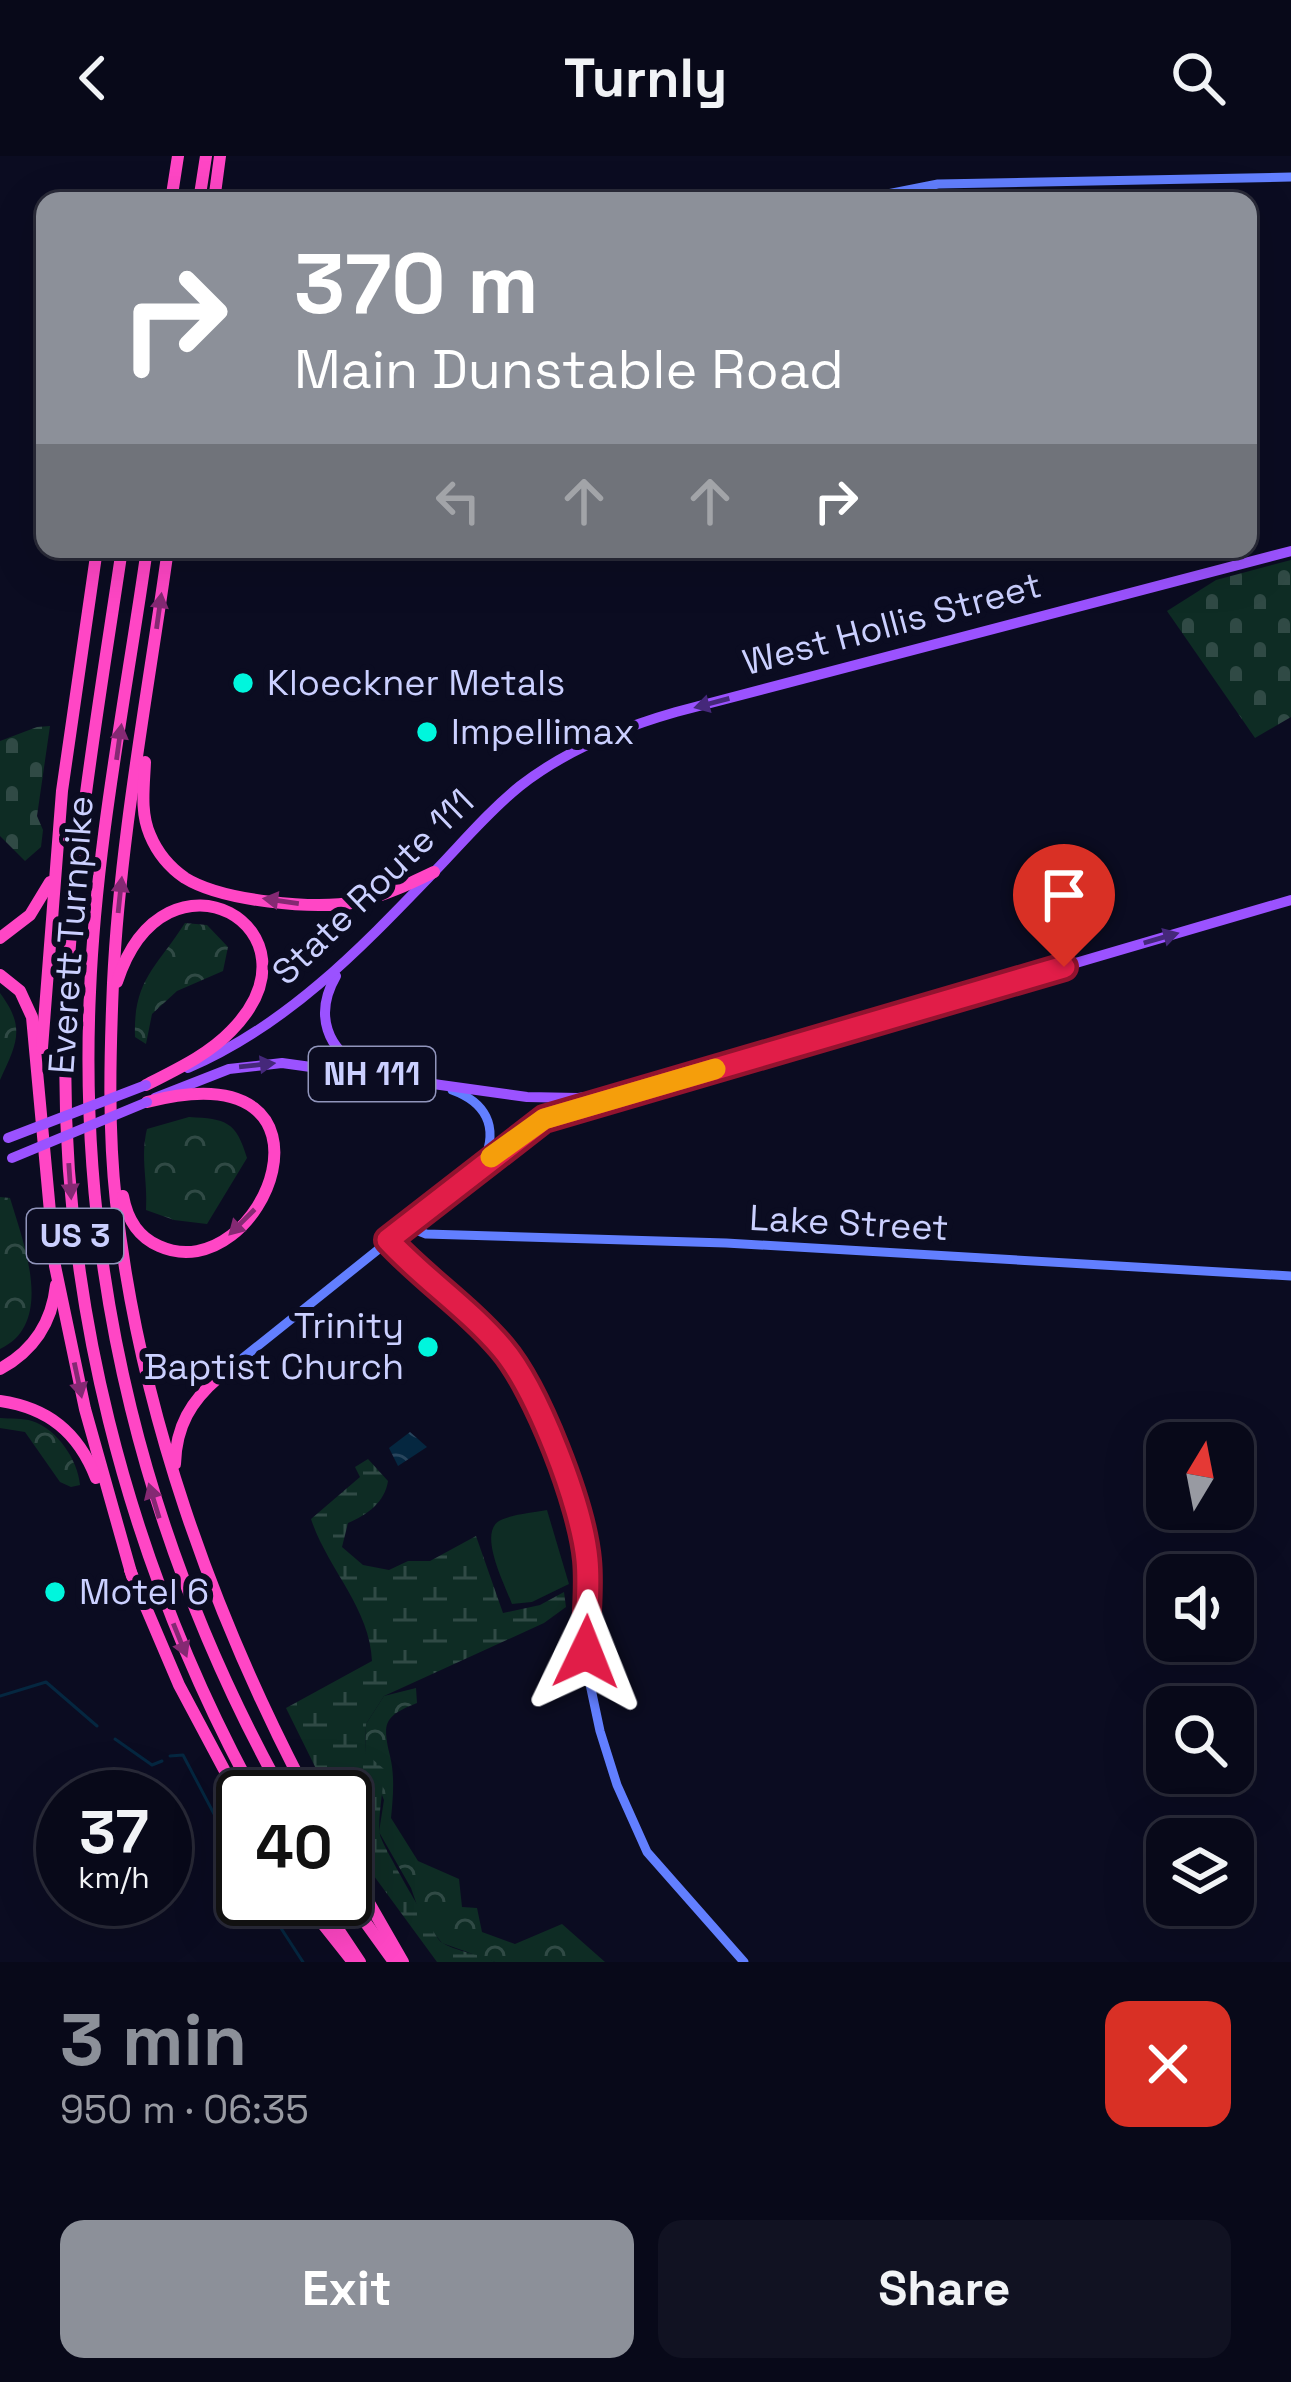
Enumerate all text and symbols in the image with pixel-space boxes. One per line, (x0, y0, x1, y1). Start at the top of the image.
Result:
text: Turnly (564, 44, 727, 113)
icon: back (60, 45, 126, 111)
icon: search (1165, 45, 1231, 111)
text: 370 m (294, 230, 539, 338)
icon: right (96, 240, 252, 396)
text: Main Dunstable Road (294, 335, 844, 404)
icon: left (425, 468, 491, 534)
icon: ahead (551, 468, 617, 534)
icon: ahead (677, 468, 743, 534)
icon: right (803, 468, 869, 534)
street label: West Hollis Street (738, 562, 1046, 686)
one-way arrow (150, 592, 169, 629)
place label: Kloeckner Metals (267, 660, 565, 706)
marker: Kloeckner Metals (230, 670, 256, 696)
one-way arrow (693, 694, 730, 713)
place label: Impellimax (451, 709, 635, 755)
marker: Impellimax (414, 719, 440, 745)
one-way arrow (110, 722, 129, 760)
street label: State Route 111 (262, 779, 484, 995)
street label: Everett Turnpike (38, 794, 104, 1076)
pin (1013, 844, 1115, 967)
icon: arrive (1031, 862, 1097, 928)
one-way arrow (111, 875, 130, 913)
one-way arrow (262, 891, 300, 910)
one-way arrow (1143, 928, 1180, 946)
road number: NH 111 (309, 1047, 435, 1101)
one-way arrow (239, 1055, 276, 1074)
one-way arrow (61, 1163, 80, 1200)
street label: Lake Street (748, 1195, 950, 1251)
one-way arrow (228, 1208, 256, 1236)
road number: US 3 (27, 1209, 123, 1263)
place label: Trinity Baptist Church (144, 1303, 404, 1390)
marker: Trinity Baptist Church (415, 1334, 441, 1360)
one-way arrow (70, 1362, 89, 1400)
north arrow (1146, 1422, 1254, 1530)
map controls (1146, 1422, 1254, 1926)
one-way arrow (144, 1482, 162, 1519)
button: sound (1146, 1554, 1254, 1662)
place label: Motel 6 (79, 1569, 209, 1615)
marker: Motel 6 (42, 1579, 68, 1605)
position arrow (523, 1589, 649, 1715)
one-way arrow (171, 1622, 190, 1658)
button: search (1146, 1686, 1254, 1794)
speed limit sign: 40 (216, 1770, 372, 1926)
text: 37 (79, 1794, 149, 1871)
button: layers (1146, 1818, 1254, 1926)
text: km/h (78, 1858, 150, 1897)
text: 3 min (60, 1994, 247, 2086)
button: close (1105, 2001, 1231, 2127)
text: 950 m · 06:35 (60, 2085, 309, 2134)
button: Exit (60, 2220, 634, 2358)
button: Share (658, 2220, 1231, 2358)

